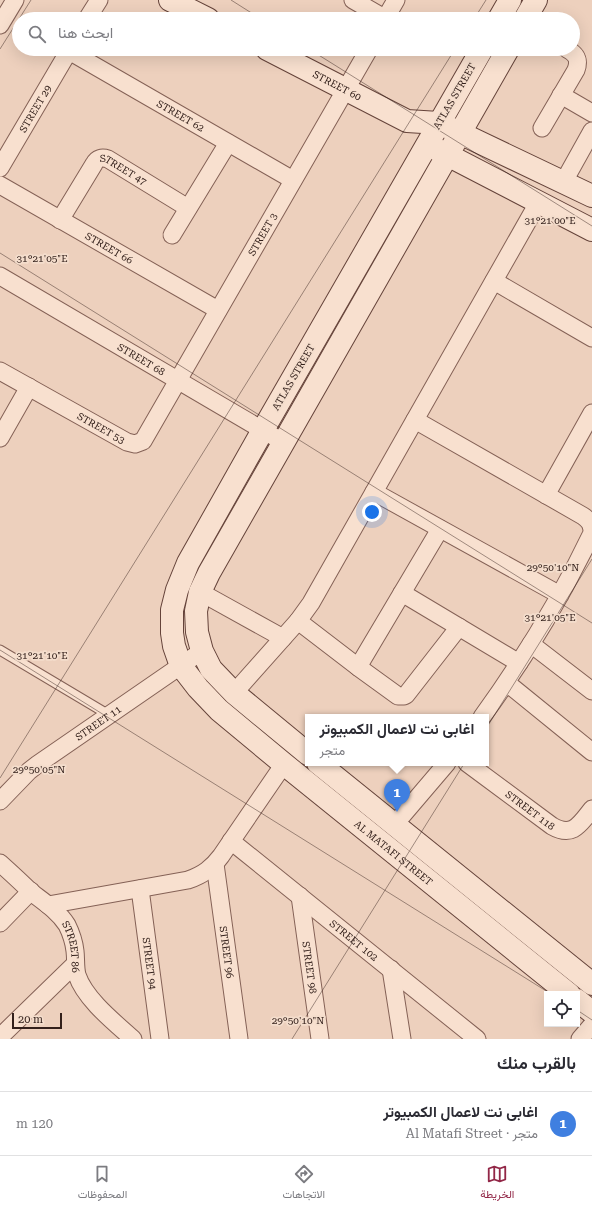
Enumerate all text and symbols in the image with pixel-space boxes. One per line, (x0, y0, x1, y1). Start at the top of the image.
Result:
search box (12, 12, 580, 56)
icon: search (26, 23, 48, 45)
text: ابحث هنا (58, 24, 113, 42)
street label: ATLAS STREET (431, 61, 478, 131)
street label: STREET 60 (311, 69, 363, 103)
street label: STREET 29 (17, 83, 54, 134)
street label: STREET 62 (155, 98, 207, 134)
street label: STREET 47 (100, 153, 149, 188)
street label: STREET 3 (246, 211, 279, 258)
text: 31°21'00"E (524, 215, 576, 226)
street label: STREET 66 (83, 230, 135, 266)
text: 31°21'05"E (16, 253, 68, 264)
street label: STREET 68 (116, 341, 167, 378)
street label: ATLAS STREET (270, 342, 317, 412)
street label: STREET 53 (75, 410, 127, 446)
your location (362, 502, 382, 522)
text: 29°50'10"N (527, 562, 579, 573)
text: 31°21'05"E (524, 612, 576, 623)
text: 31°21'10"E (16, 650, 68, 661)
street label: STREET 11 (73, 703, 124, 743)
popup (305, 714, 489, 766)
text: اغابى نت لاعمال الكمبيوتر (320, 720, 474, 738)
text: متجر (320, 743, 345, 758)
text: 29°50'05"N (13, 764, 65, 775)
pin: 1 (384, 779, 410, 812)
street label: STREET 118 (503, 789, 557, 833)
street label: AL MATAFI STREET (352, 818, 435, 888)
street label: STREET 102 (328, 918, 380, 963)
street label: STREET 86 (60, 919, 81, 974)
street label: STREET 96 (218, 925, 236, 980)
street label: STREET 94 (140, 936, 158, 991)
street label: STREET 98 (300, 940, 319, 995)
map controls (544, 991, 580, 1027)
button: locate (544, 991, 580, 1027)
scale bar (12, 1011, 62, 1030)
text: 20 m (18, 1013, 43, 1026)
text: 29°50'10"N (272, 1015, 324, 1026)
text: بالقرب منك (497, 1053, 576, 1073)
text: اغابى نت لاعمال الكمبيوتر (383, 1103, 538, 1121)
text: 120 m (16, 1116, 53, 1131)
text: 1 (559, 1116, 567, 1131)
text: متجر · Al Matafi Street (406, 1126, 538, 1141)
tab: المحفوظات (78, 1163, 127, 1204)
tab: الاتجاهات (282, 1163, 325, 1204)
tab: الخريطة (480, 1163, 514, 1204)

